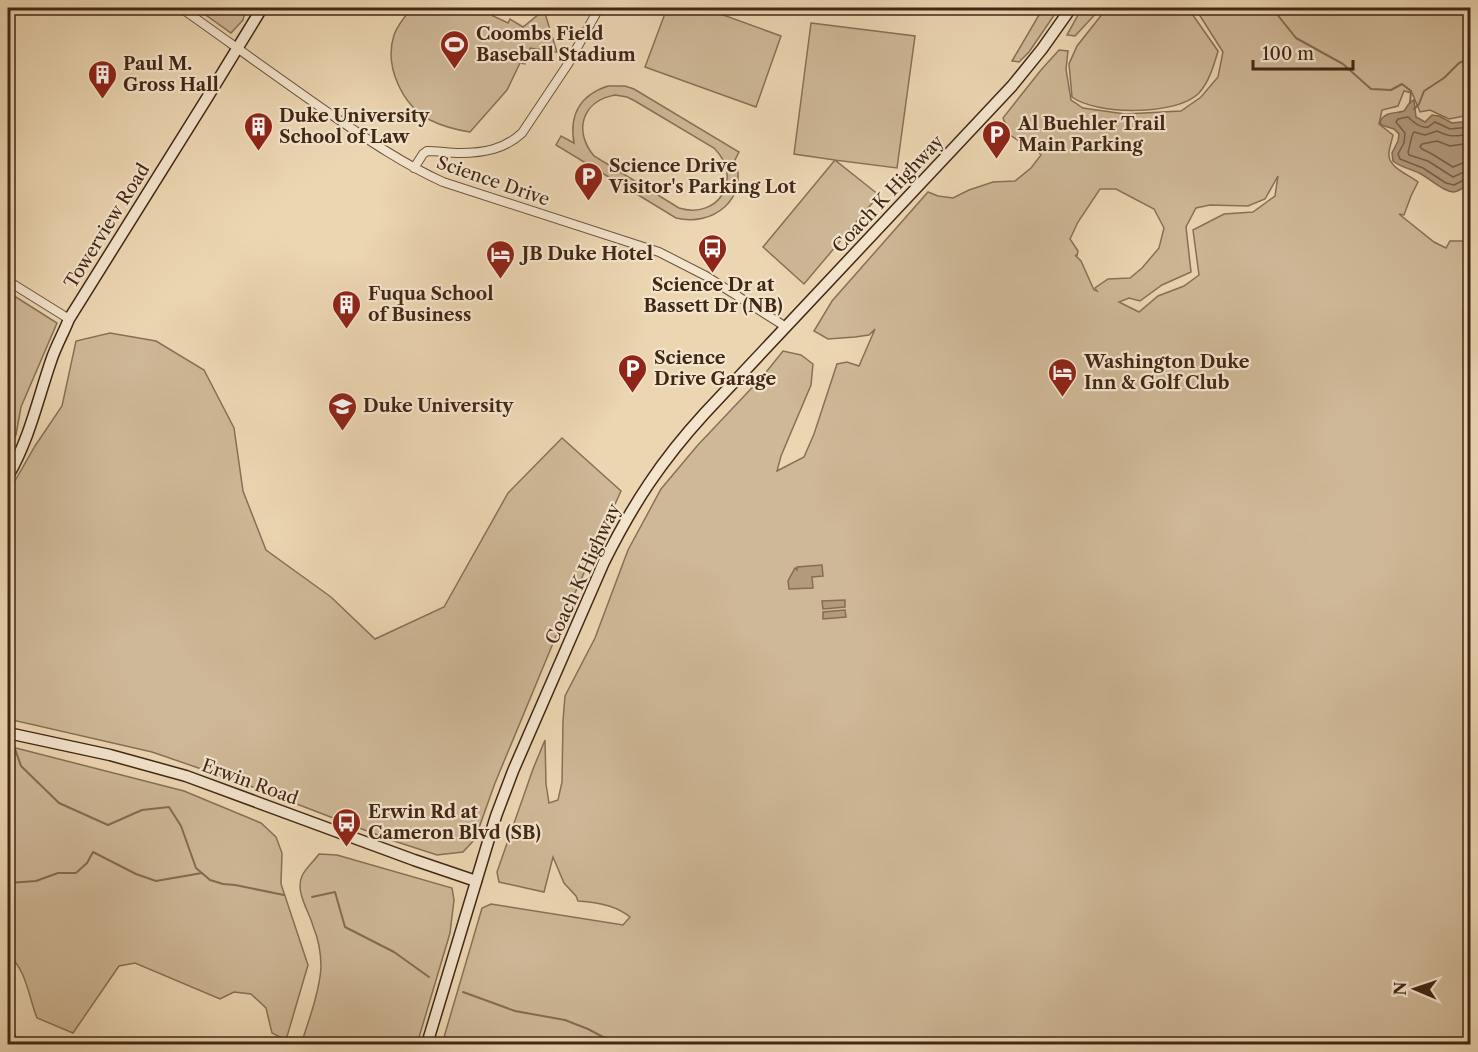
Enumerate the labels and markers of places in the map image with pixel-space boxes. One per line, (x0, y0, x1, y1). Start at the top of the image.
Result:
place label: Coombs Field Baseball Stadium (476, 23, 636, 66)
sports icon: Coombs Field Baseball Stadium (439, 28, 471, 70)
place label: Paul M. Gross Hall (123, 53, 219, 96)
building icon: Paul M. Gross Hall (86, 58, 118, 100)
place label: Duke University School of Law (279, 105, 430, 148)
building icon: Duke University School of Law (242, 110, 274, 152)
place label: Al Buehler Trail Main Parking (1017, 113, 1166, 156)
parking icon: Al Buehler Trail Main Parking (981, 118, 1013, 160)
place label: Science Drive Visitor's Parking Lot (608, 155, 797, 198)
parking icon: Science Drive Visitor's Parking Lot (572, 160, 604, 202)
bus stop icon: Science Dr at Bassett Dr (NB) (697, 232, 729, 274)
hotel icon: JB Duke Hotel (485, 238, 517, 280)
place label: JB Duke Hotel (519, 243, 653, 265)
place label: Science Dr at Bassett Dr (NB) (643, 274, 783, 317)
place label: Fuqua School of Business (368, 283, 494, 326)
building icon: Fuqua School of Business (331, 288, 363, 330)
place label: Science Drive Garage (654, 347, 777, 390)
place label: Washington Duke Inn & Golf Club (1083, 351, 1250, 394)
parking icon: Science Drive Garage (617, 352, 649, 394)
hotel icon: Washington Duke Inn & Golf Club (1047, 356, 1079, 398)
school or university icon: Duke University (326, 390, 358, 432)
place label: Duke University (363, 395, 514, 417)
place label: Erwin Rd at Cameron Blvd (SB) (368, 801, 541, 844)
bus stop icon: Erwin Rd at Cameron Blvd (SB) (331, 806, 363, 848)

